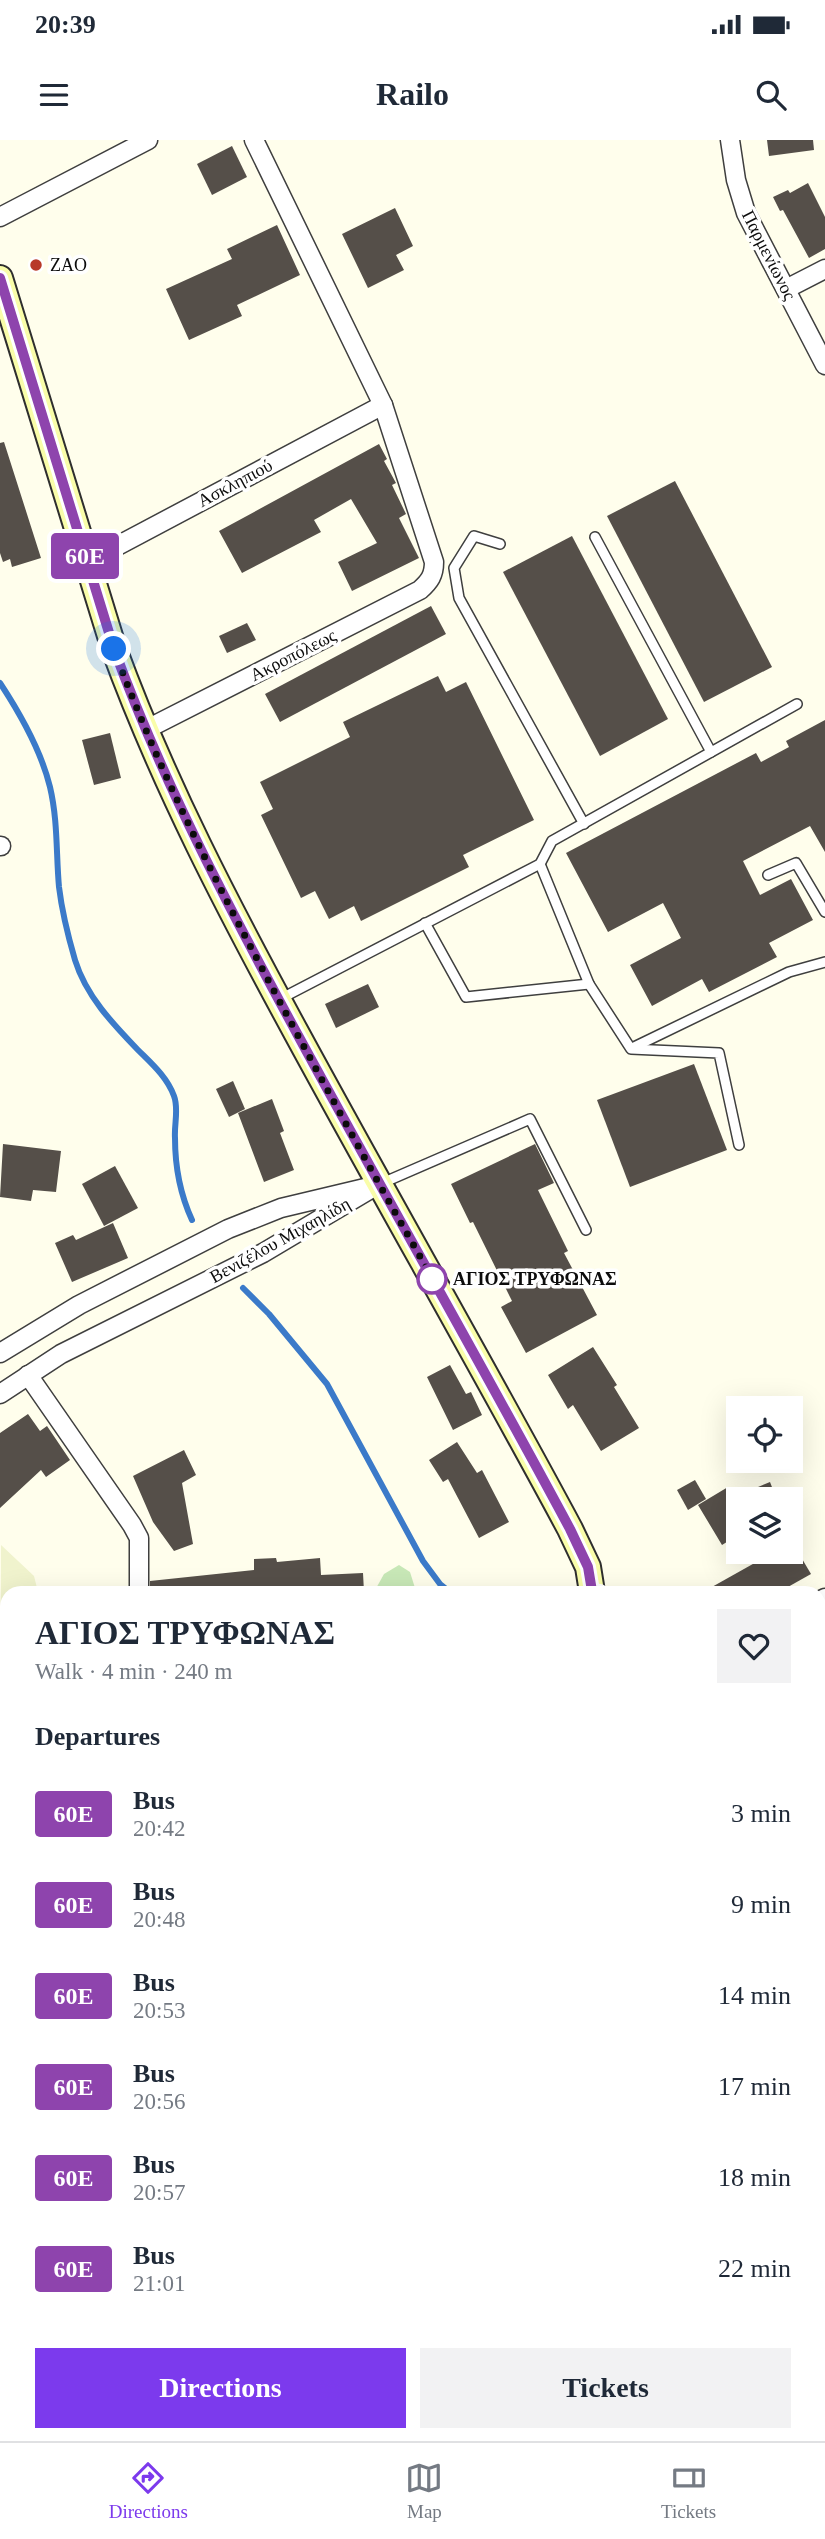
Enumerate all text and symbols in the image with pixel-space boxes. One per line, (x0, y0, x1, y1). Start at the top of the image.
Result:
text: 20:39 (35, 10, 96, 39)
icon: menu (35, 76, 73, 114)
text: Railo (376, 76, 449, 112)
icon: search (752, 76, 790, 114)
street label: Παρμενίωνος (738, 207, 800, 303)
place label: ZAO (50, 255, 87, 275)
marker: ZAO (28, 257, 44, 273)
street label: Ασκληπιού (194, 455, 276, 511)
line badge: 60Ε (45, 533, 125, 579)
text: 60Ε (65, 543, 105, 569)
street label: Ακροπόλεως (247, 625, 339, 685)
your location (96, 631, 131, 666)
street label: Βενιζέλου Μιχαηλίδη (206, 1193, 354, 1287)
marker: ΑΓΙΟΣ ΤΡΥΦΩΝΑΣ (417, 1264, 447, 1294)
place label: ΑΓΙΟΣ ΤΡΥΦΩΝΑΣ (453, 1269, 617, 1289)
map controls (726, 1396, 803, 1564)
button: locate (726, 1396, 803, 1473)
button: layers (726, 1487, 803, 1564)
button: heart (717, 1609, 791, 1683)
text: ΑΓΙΟΣ ΤΡΥΦΩΝΑΣ (35, 1615, 335, 1651)
text: Walk · 4 min · 240 m (35, 1659, 232, 1684)
text: Departures (35, 1722, 160, 1751)
text: Bus (133, 1786, 175, 1815)
text: 3 min (731, 1799, 791, 1828)
text: 60Ε (53, 1801, 94, 1827)
text: 20:42 (133, 1816, 185, 1841)
text: Bus (133, 1877, 175, 1906)
text: 9 min (731, 1890, 791, 1919)
text: 60Ε (53, 1892, 94, 1918)
text: 20:48 (133, 1907, 185, 1932)
text: Bus (133, 1968, 175, 1997)
text: 14 min (718, 1981, 791, 2010)
text: 60Ε (53, 1983, 94, 2009)
text: 20:53 (133, 1998, 185, 2023)
text: Bus (133, 2059, 175, 2088)
text: 17 min (718, 2072, 791, 2101)
text: 60Ε (53, 2074, 94, 2100)
text: 20:56 (133, 2089, 185, 2114)
text: Bus (133, 2150, 175, 2179)
text: 18 min (718, 2163, 791, 2192)
text: 60Ε (53, 2165, 94, 2191)
text: 20:57 (133, 2180, 185, 2205)
text: Bus (133, 2241, 175, 2270)
text: 22 min (718, 2254, 791, 2283)
text: 60Ε (53, 2256, 94, 2282)
text: 21:01 (133, 2271, 185, 2296)
button: Directions (35, 2348, 406, 2428)
button: Tickets (420, 2348, 791, 2428)
tab: Directions (109, 2459, 188, 2523)
tab: Map (405, 2459, 443, 2523)
tab: Tickets (661, 2459, 716, 2523)

